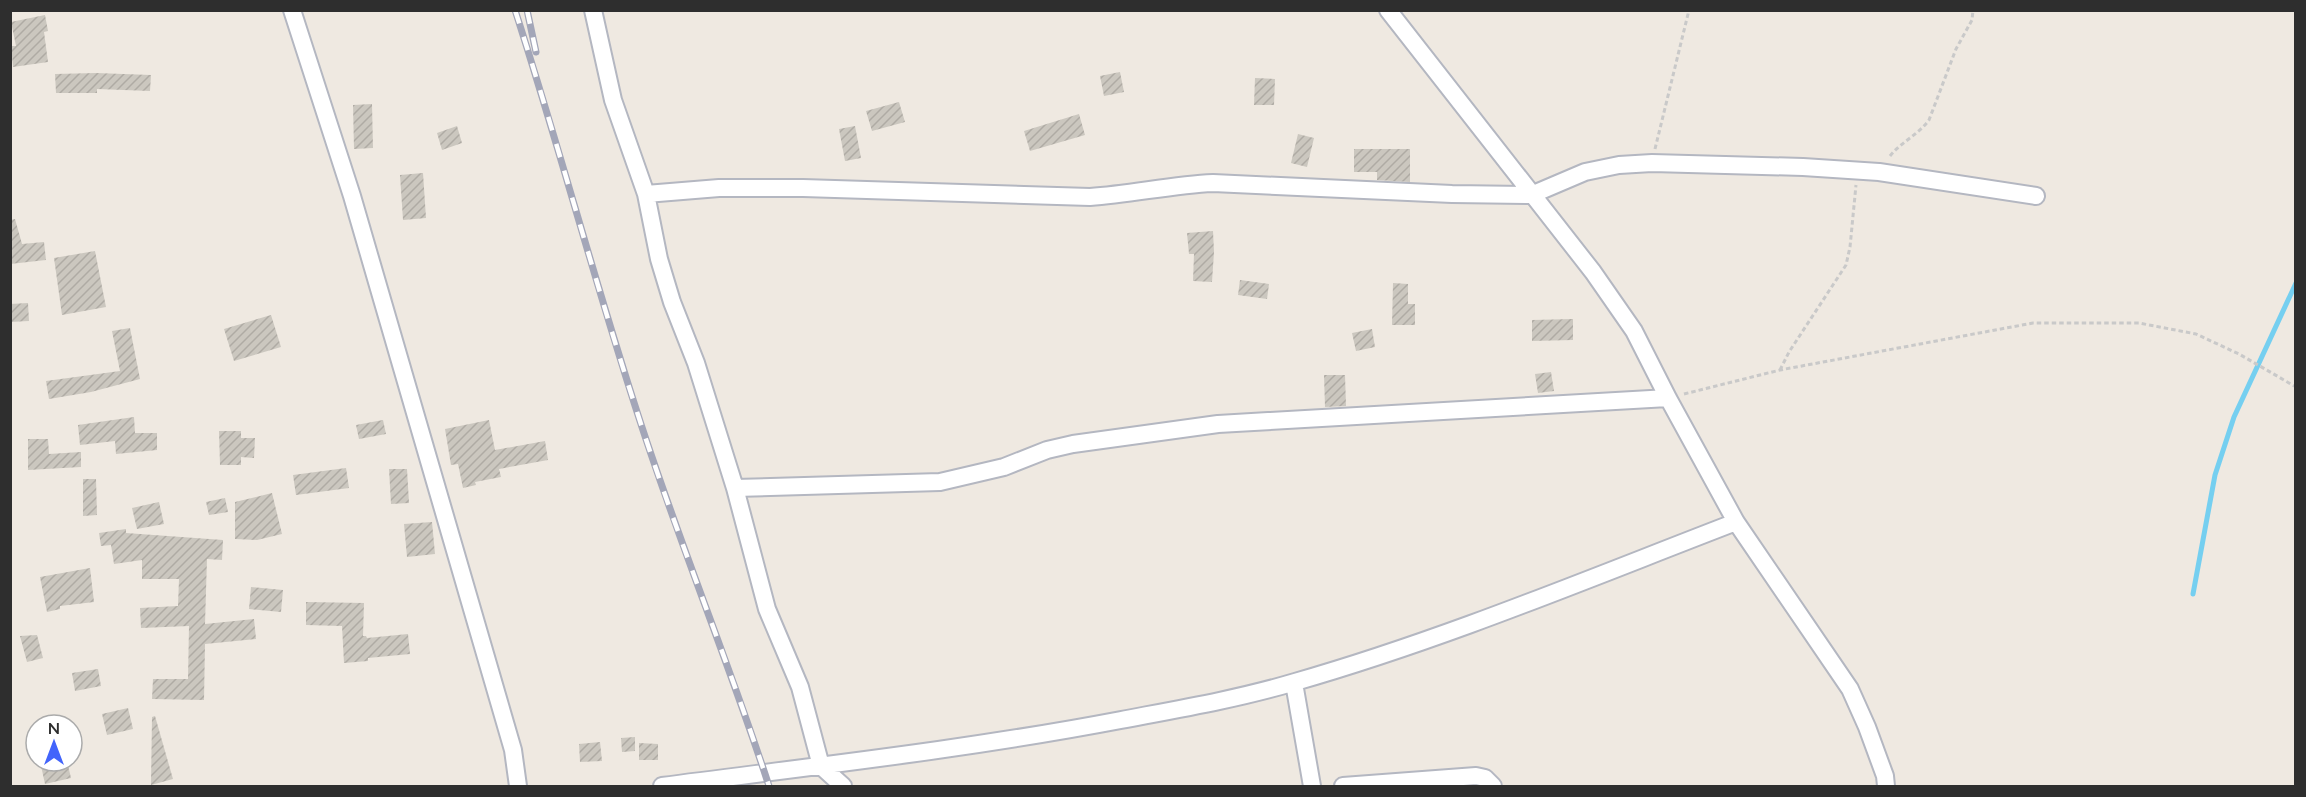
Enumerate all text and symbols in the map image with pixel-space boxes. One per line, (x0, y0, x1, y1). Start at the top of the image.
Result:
north arrow (24, 713, 84, 773)
text: N (48, 718, 60, 737)

